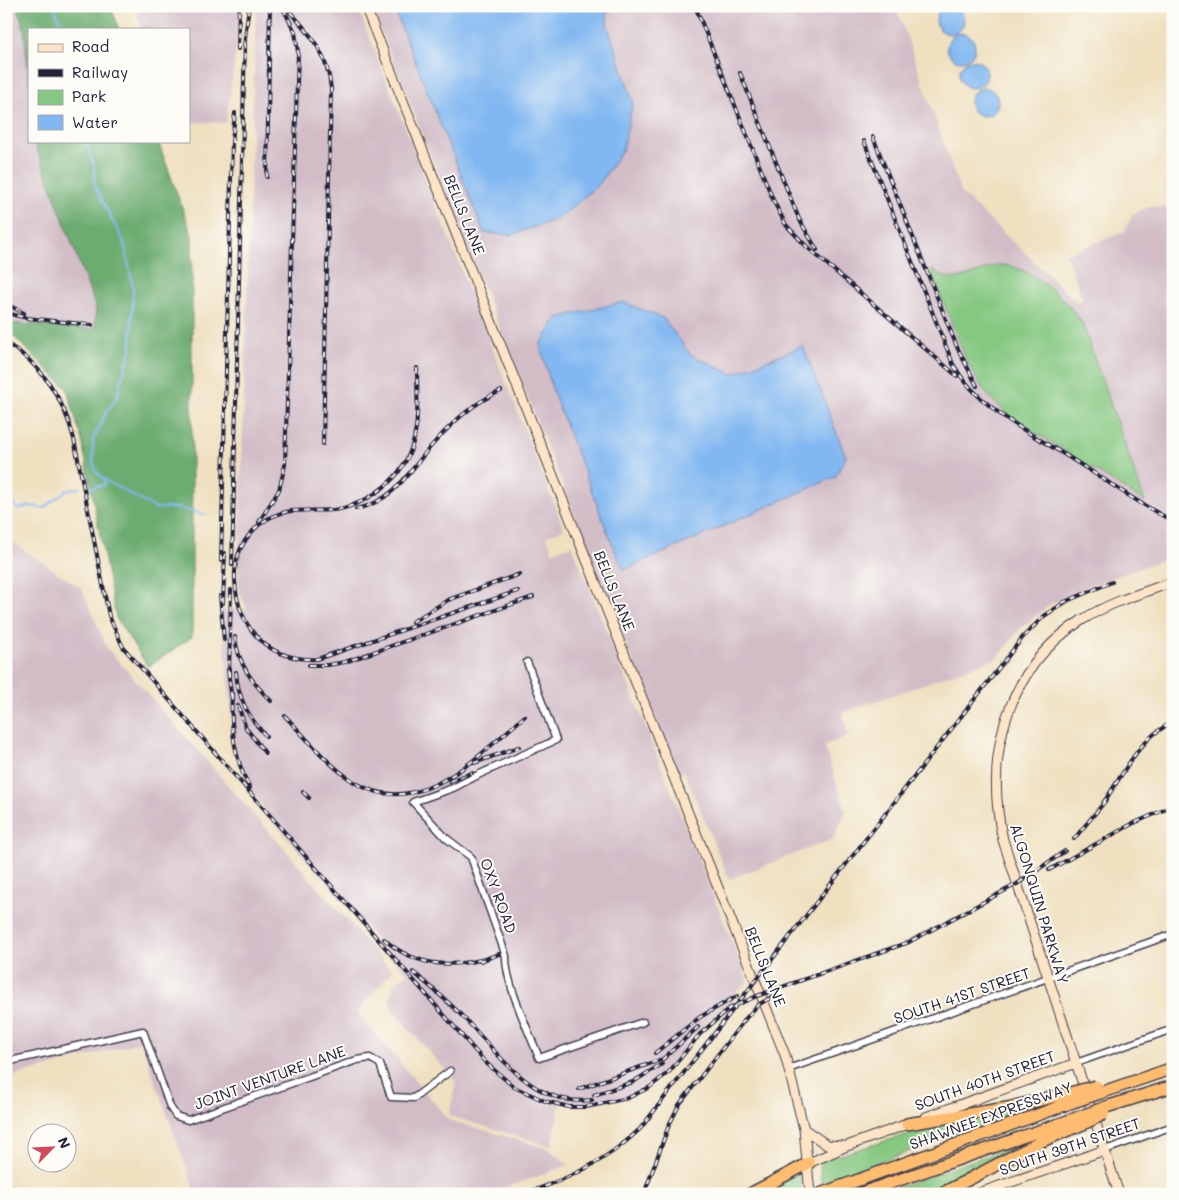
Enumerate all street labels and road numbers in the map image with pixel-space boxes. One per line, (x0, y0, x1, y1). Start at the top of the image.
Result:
street label: BELLS LANE (440, 172, 490, 258)
street label: BELLS LANE (590, 548, 640, 634)
street label: ALGONQUIN PARKWAY (1006, 821, 1074, 986)
street label: OXY ROAD (476, 855, 522, 936)
street label: BELLS LANE (741, 924, 791, 1010)
street label: SOUTH 41ST STREET (891, 962, 1033, 1028)
street label: JOINT VENTURE LANE (191, 1040, 348, 1114)
street label: SOUTH 40TH STREET (912, 1045, 1058, 1115)
street label: SHAWNEE EXPRESSWAY (906, 1076, 1075, 1154)
street label: SOUTH 39TH STREET (997, 1113, 1143, 1180)

